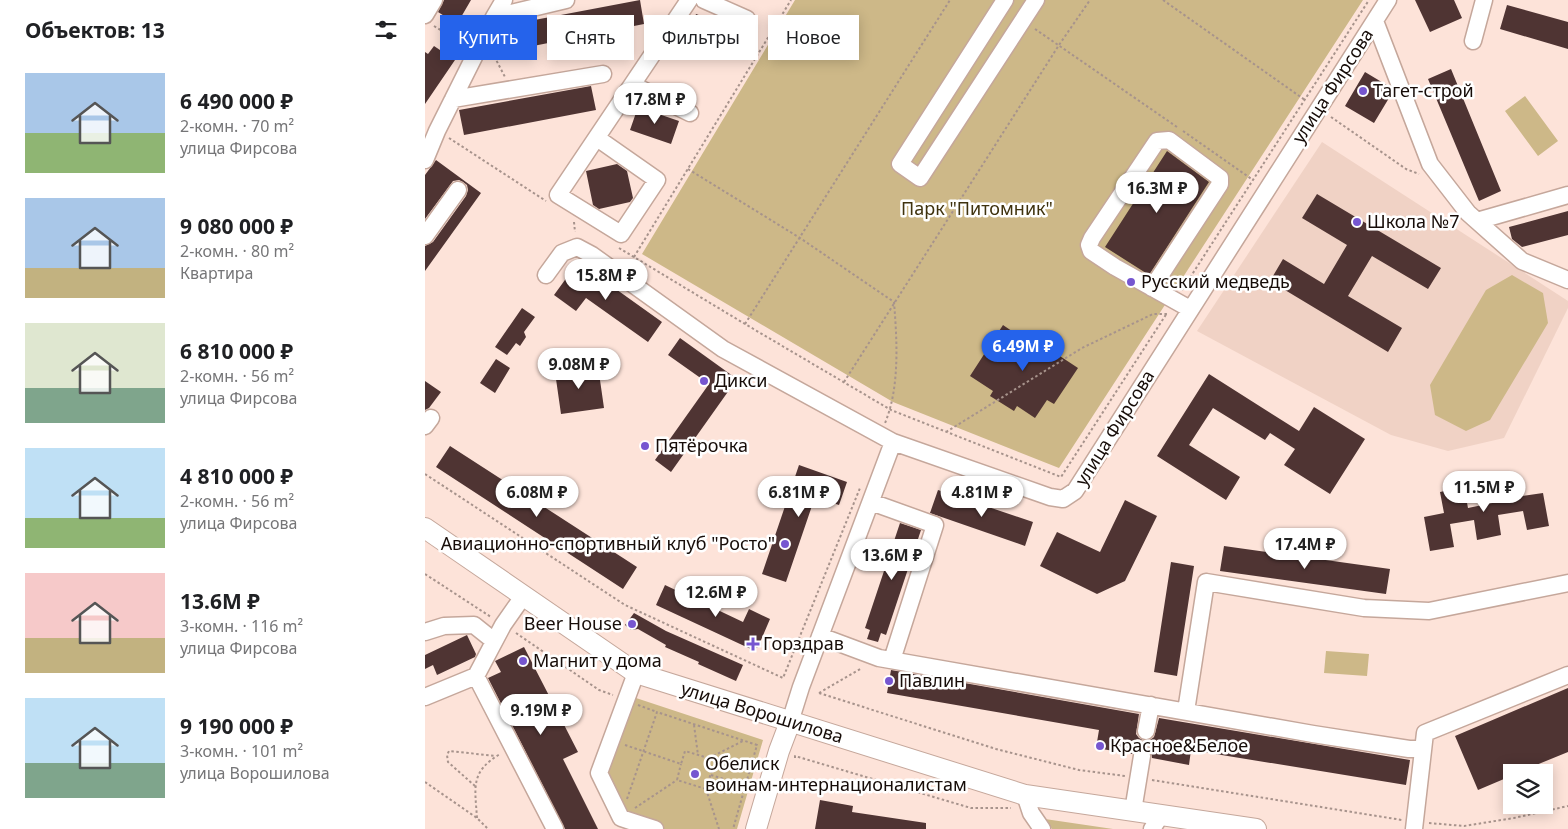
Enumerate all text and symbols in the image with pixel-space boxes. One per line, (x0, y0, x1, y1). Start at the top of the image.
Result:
chip: Купить (440, 15, 537, 60)
chip: Снять (547, 15, 634, 60)
chip: Фильтры (644, 15, 758, 60)
chip: Новое (768, 15, 859, 60)
text: Объектов: 13 (25, 16, 165, 44)
icon: filters (372, 16, 400, 44)
street label: улица Фирсова (1286, 24, 1378, 147)
place label: Тагет-строй (1373, 78, 1474, 102)
pin: 17.8M ₽ (609, 82, 701, 125)
marker: Тагет-строй (1357, 85, 1369, 97)
text: 6 490 000 ₽ (180, 87, 293, 115)
text: 17.8M ₽ (625, 88, 685, 110)
icon: home (65, 93, 125, 153)
text: 2-комн. · 70 m² (180, 115, 294, 137)
text: улица Фирсова (180, 137, 297, 159)
pin: 16.3M ₽ (1111, 172, 1203, 214)
text: 16.3M ₽ (1127, 177, 1187, 199)
park label: Парк "Питомник" (901, 196, 1053, 220)
place label: Школа №7 (1367, 209, 1459, 233)
text: 9 080 000 ₽ (180, 212, 293, 240)
marker: Школа №7 (1351, 216, 1363, 228)
icon: home (65, 218, 125, 278)
text: 2-комн. · 80 m² (180, 240, 294, 262)
pin: 15.8M ₽ (560, 258, 652, 301)
text: Квартира (180, 262, 254, 284)
text: 15.8M ₽ (576, 264, 636, 286)
place label: Русский медведь (1141, 269, 1290, 293)
marker: Русский медведь (1125, 276, 1137, 288)
pin: 6.49M ₽ (977, 330, 1069, 372)
text: 6.49M ₽ (993, 335, 1053, 357)
text: 6 810 000 ₽ (180, 337, 293, 365)
icon: home (65, 343, 125, 403)
pin: 9.08M ₽ (533, 348, 625, 390)
text: 9.08M ₽ (549, 353, 609, 375)
text: 2-комн. · 56 m² (180, 365, 294, 387)
street label: улица Фирсова (1069, 365, 1159, 490)
place label: Дикси (714, 368, 768, 392)
marker: Дикси (698, 375, 710, 387)
text: улица Фирсова (180, 387, 297, 409)
place label: Пятёрочка (655, 433, 748, 457)
marker: Пятёрочка (639, 440, 651, 452)
text: 4 810 000 ₽ (180, 462, 293, 490)
icon: home (65, 468, 125, 528)
pin: 11.5M ₽ (1438, 470, 1530, 513)
pin: 6.08M ₽ (491, 476, 583, 518)
pin: 6.81M ₽ (753, 476, 845, 518)
pin: 4.81M ₽ (936, 476, 1028, 518)
text: 11.5M ₽ (1454, 476, 1514, 498)
text: 6.08M ₽ (507, 481, 567, 503)
text: 6.81M ₽ (769, 481, 829, 503)
text: 4.81M ₽ (952, 481, 1012, 503)
text: 2-комн. · 56 m² (180, 490, 294, 512)
text: улица Фирсова (180, 512, 297, 534)
pin: 17.4M ₽ (1259, 528, 1351, 570)
place label: Авиационно-спортивный клуб "Росто" (441, 531, 775, 555)
text: 17.4M ₽ (1275, 533, 1335, 555)
marker: Авиационно-спортивный клуб "Росто" (779, 538, 791, 550)
pin: 13.6M ₽ (846, 538, 938, 581)
text: 13.6M ₽ (862, 544, 922, 566)
pin: 12.6M ₽ (670, 576, 762, 618)
text: 12.6M ₽ (686, 581, 746, 603)
text: 13.6M ₽ (180, 587, 260, 615)
icon: home (65, 593, 125, 653)
place label: Beer House (524, 611, 622, 635)
text: 3-комн. · 116 m² (180, 615, 303, 637)
marker: Beer House (626, 618, 638, 630)
place label: Горздрав (763, 631, 844, 655)
text: улица Фирсова (180, 637, 297, 659)
marker: Горздрав (747, 638, 759, 650)
place label: Магнит у дома (533, 648, 662, 672)
marker: Магнит у дома (517, 655, 529, 667)
place label: Павлин (899, 668, 965, 692)
marker: Павлин (883, 675, 895, 687)
street label: улица Ворошилова (678, 676, 846, 748)
pin: 9.19M ₽ (495, 694, 587, 736)
text: 9.19M ₽ (511, 699, 571, 721)
text: 9 190 000 ₽ (180, 712, 293, 740)
icon: home (65, 718, 125, 778)
place label: Красное&Белое (1110, 733, 1248, 757)
text: 3-комн. · 101 m² (180, 740, 303, 762)
marker: Красное&Белое (1094, 740, 1106, 752)
place label: Обелиск воинам-интернационалистам (705, 751, 967, 796)
text: улица Ворошилова (180, 762, 330, 784)
map controls (1503, 764, 1553, 814)
button: layers (1503, 764, 1553, 814)
marker: Обелиск воинам-интернационалистам (689, 768, 701, 780)

